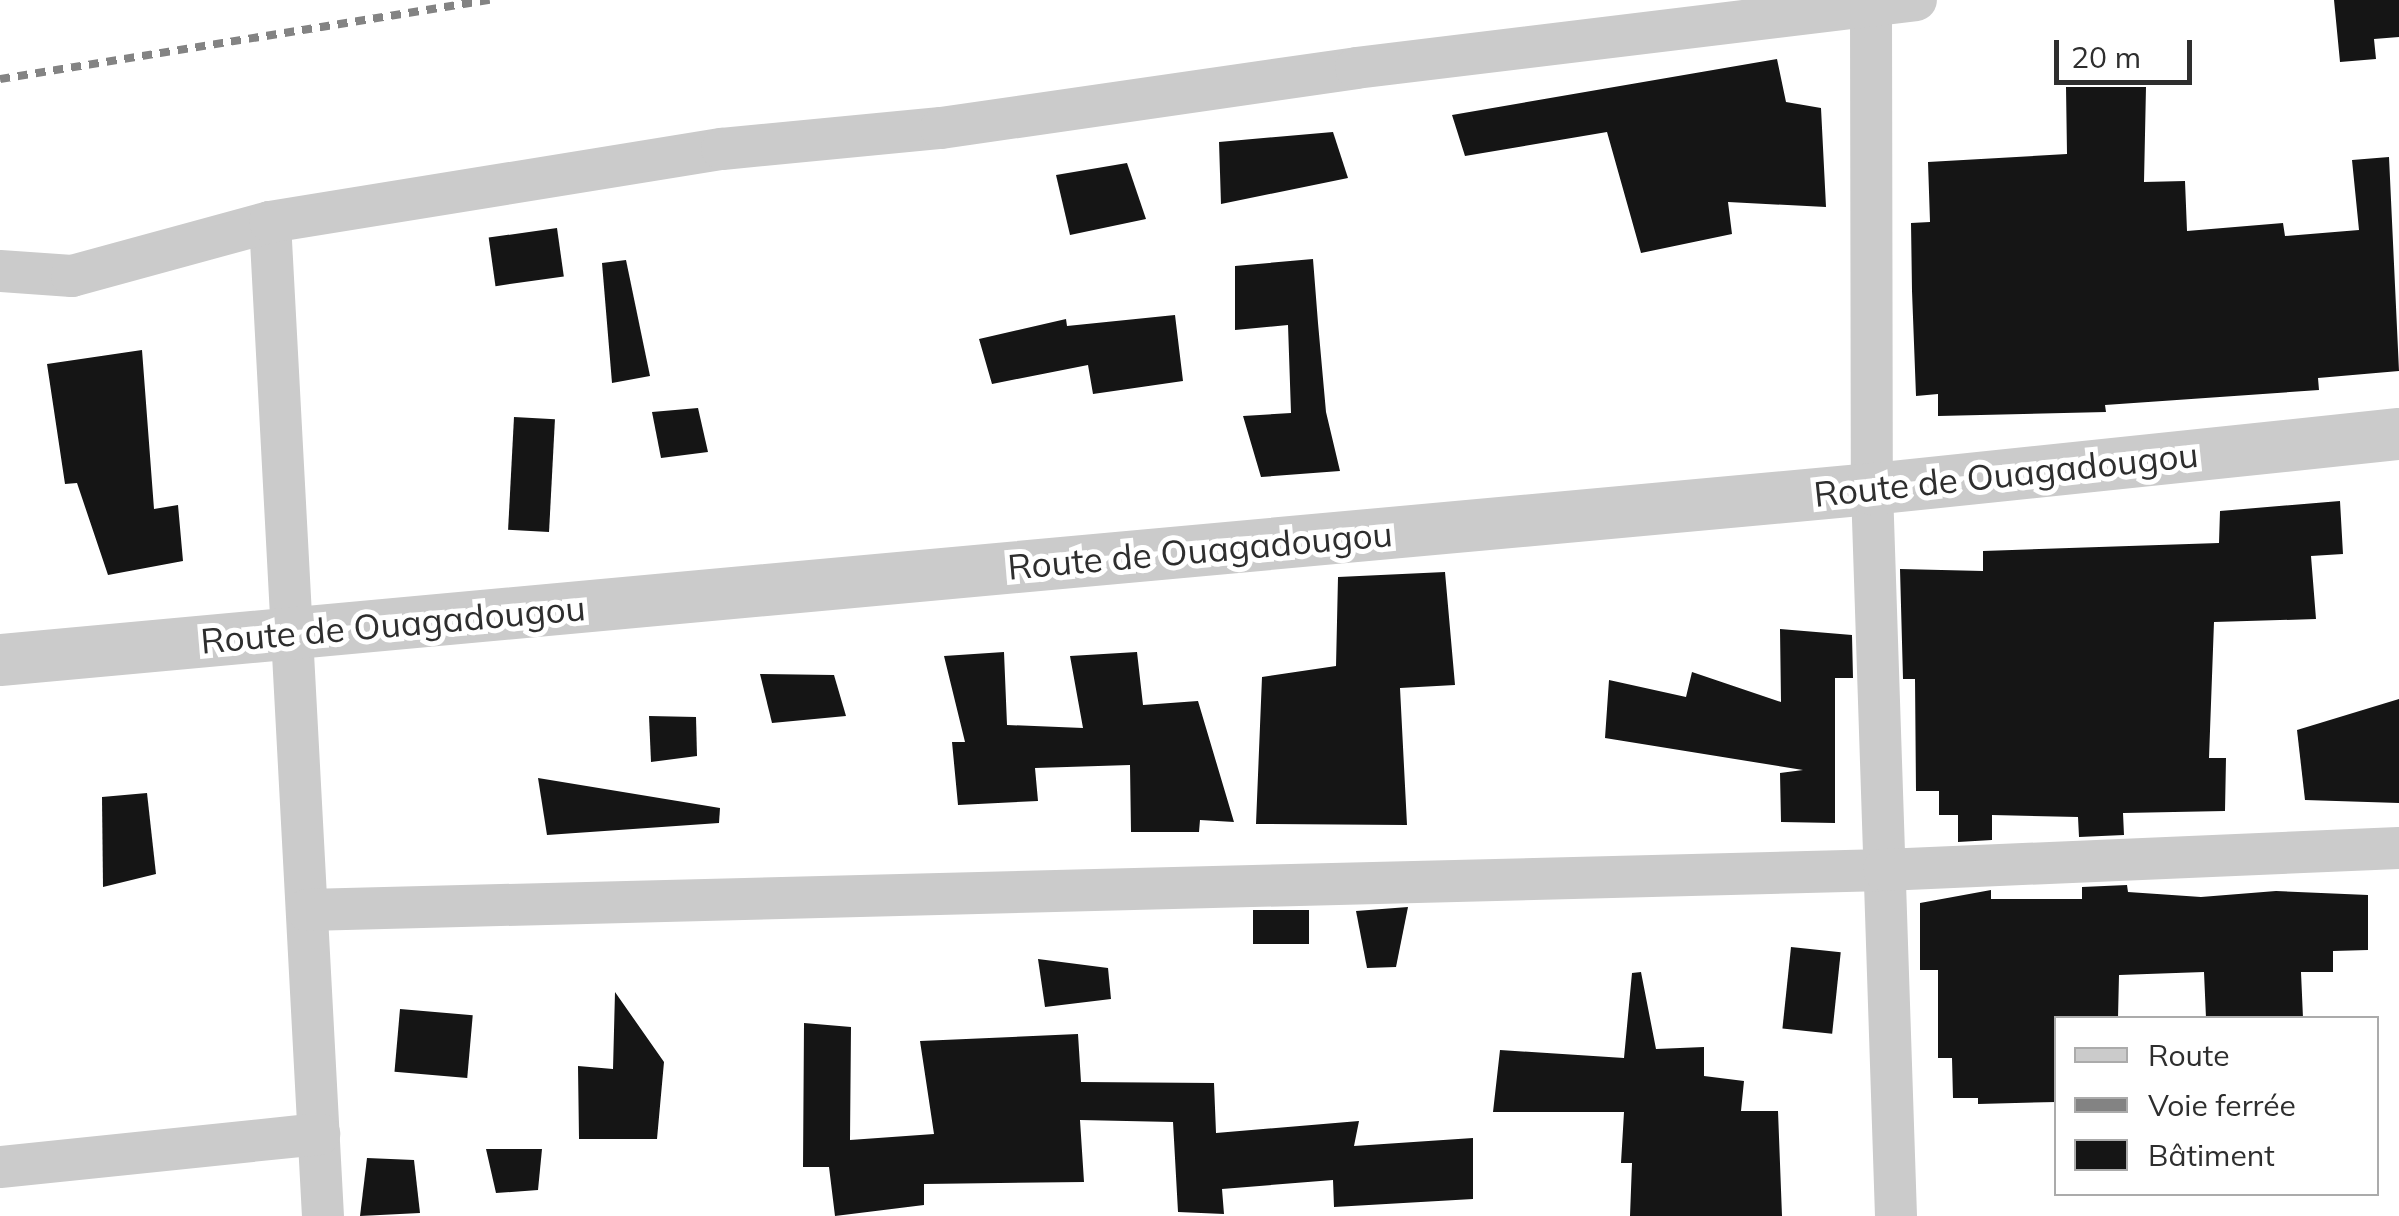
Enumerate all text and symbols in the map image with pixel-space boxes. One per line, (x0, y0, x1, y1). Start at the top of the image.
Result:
scale bar (2059, 20, 2196, 82)
text: 20 m (2071, 38, 2141, 76)
street label: Route de Ouagadougou (1812, 433, 2200, 515)
street label: Route de Ouagadougou (1006, 512, 1394, 588)
street label: Route de Ouagadougou (199, 586, 587, 662)
legend (2054, 1016, 2379, 1196)
text: Route (2148, 1036, 2230, 1074)
text: Voie ferrée (2148, 1086, 2296, 1124)
text: Bâtiment (2148, 1136, 2275, 1174)

